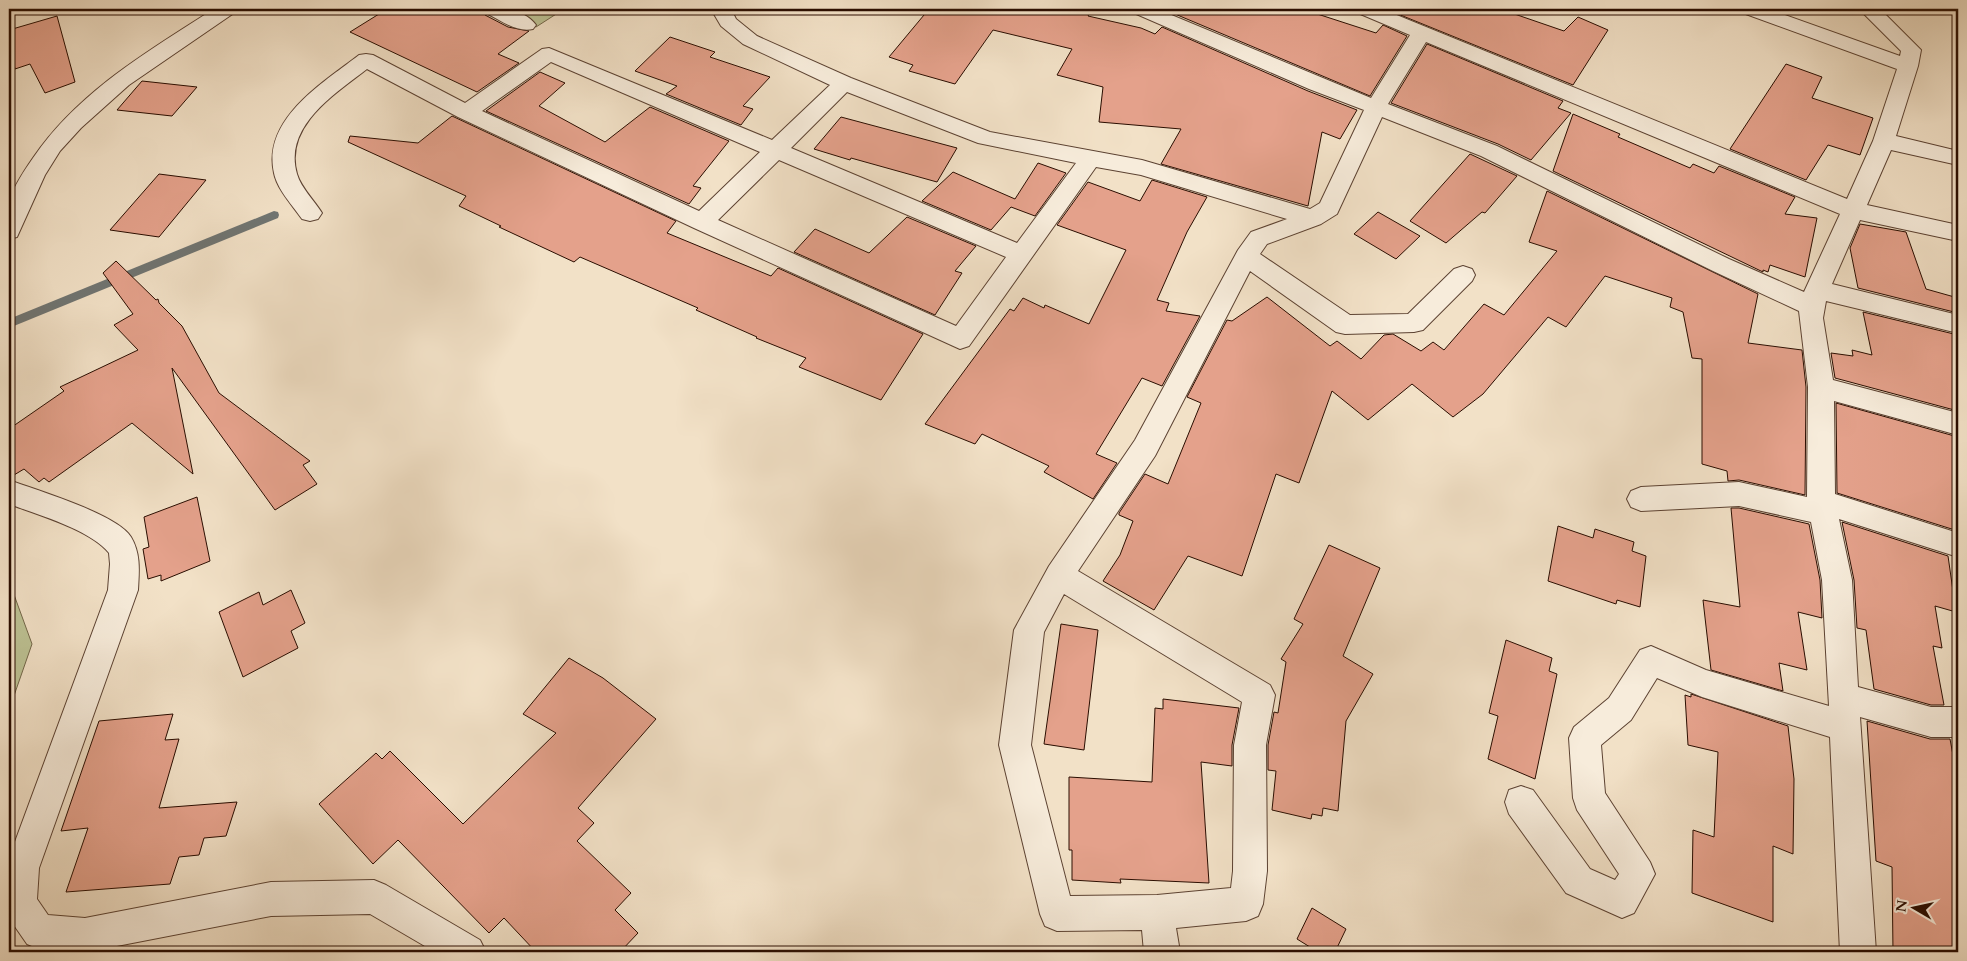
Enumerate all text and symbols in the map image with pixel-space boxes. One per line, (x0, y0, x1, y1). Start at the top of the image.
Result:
north arrow (1890, 884, 1940, 934)
text: N (1891, 899, 1912, 914)

